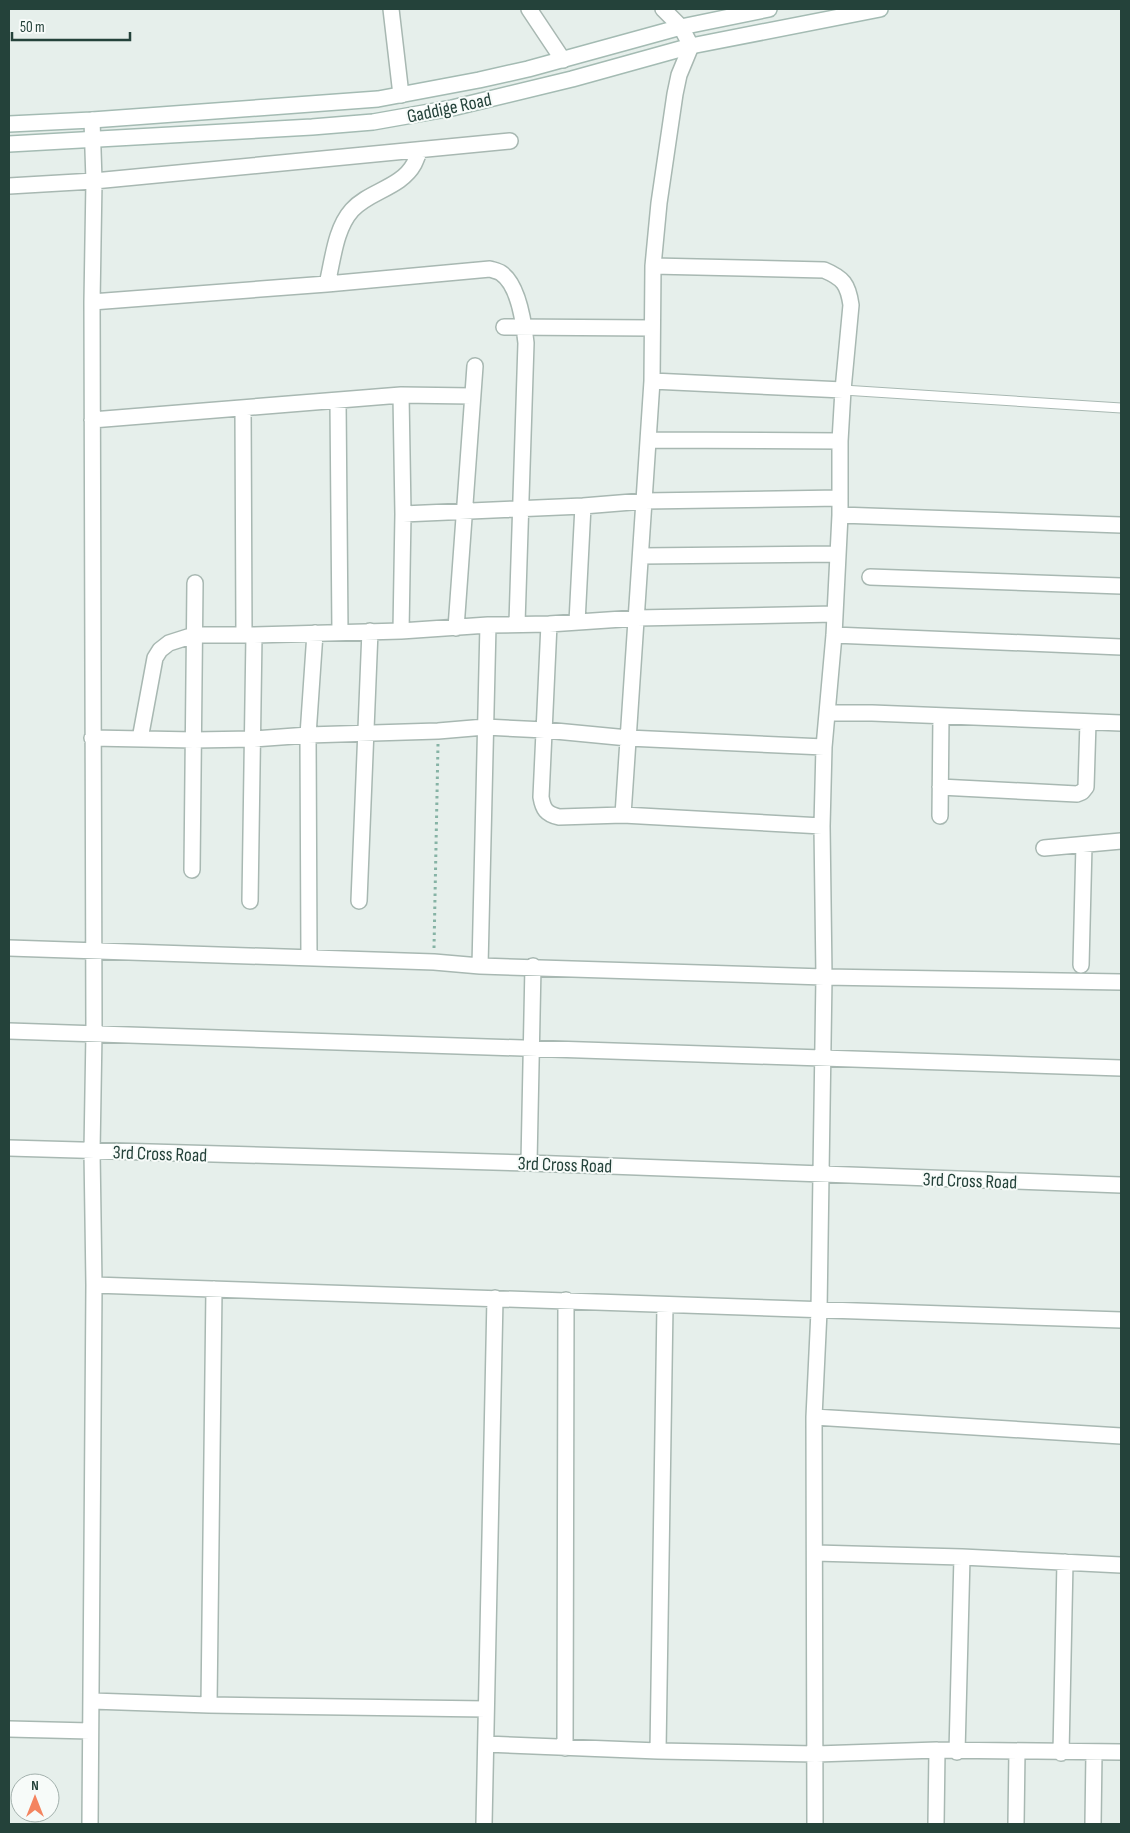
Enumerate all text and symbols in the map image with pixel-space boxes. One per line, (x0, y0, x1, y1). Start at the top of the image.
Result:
scale bar (12, 10, 130, 42)
text: 50 m (20, 18, 45, 37)
street label: Gaddige Road (405, 88, 494, 129)
street label: 3rd Cross Road (112, 1141, 207, 1168)
street label: 3rd Cross Road (517, 1152, 612, 1179)
street label: 3rd Cross Road (922, 1168, 1017, 1195)
north arrow (10, 1773, 60, 1823)
text: N (31, 1777, 39, 1794)

